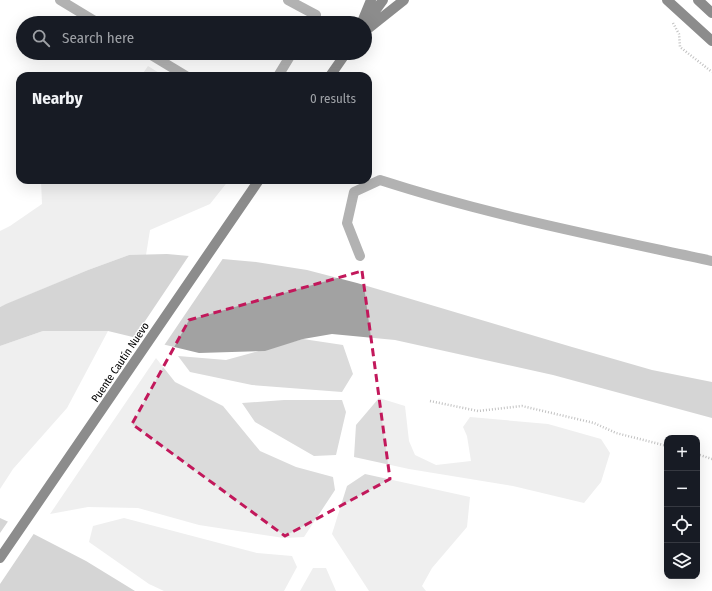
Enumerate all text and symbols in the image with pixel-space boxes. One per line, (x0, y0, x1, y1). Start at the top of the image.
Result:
search box (16, 16, 372, 60)
icon: search (30, 27, 52, 49)
text: Search here (62, 29, 134, 47)
text: Nearby (32, 88, 83, 109)
text: 0 results (310, 91, 356, 106)
street label: Puente Cautín Nuevo (89, 320, 152, 405)
map controls (664, 435, 700, 579)
button: + (664, 435, 700, 471)
button: − (664, 471, 700, 507)
button: locate (664, 507, 700, 543)
button: layers (664, 543, 700, 579)

